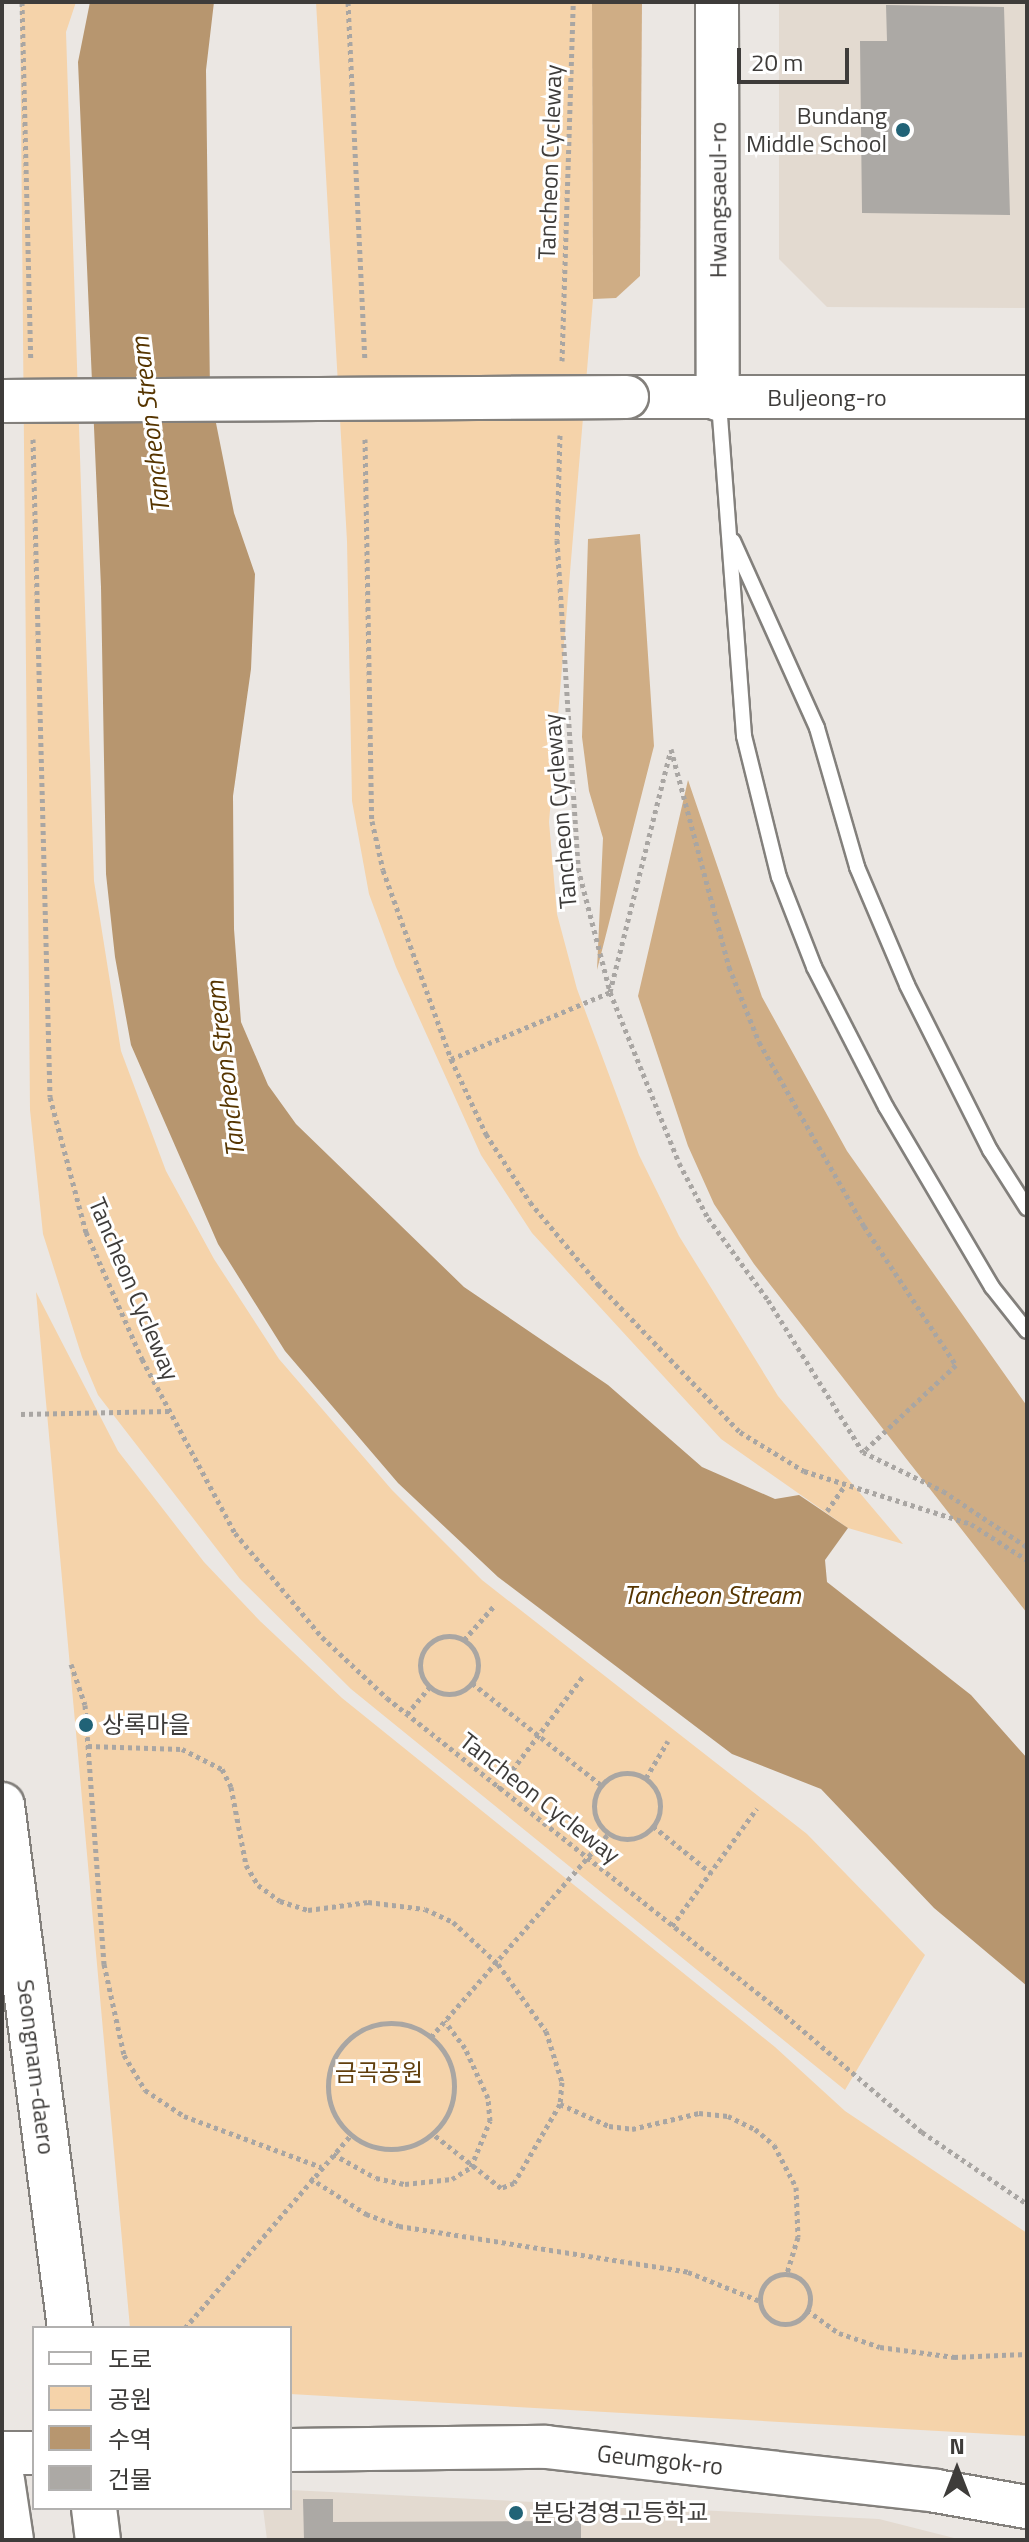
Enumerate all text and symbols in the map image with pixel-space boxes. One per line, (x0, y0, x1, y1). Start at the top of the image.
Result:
scale bar (741, 32, 853, 82)
text: 20 m (751, 44, 803, 80)
street label: Tancheon Cycleway (532, 64, 568, 260)
place label: Bundang Middle School (746, 102, 887, 158)
marker: Bundang Middle School (894, 121, 912, 139)
street label: Hwangsaeul-ro (704, 122, 732, 278)
water label: Tancheon Stream (124, 335, 176, 515)
street label: Buljeong-ro (767, 384, 887, 412)
street label: Tancheon Cycleway (537, 712, 583, 910)
water label: Tancheon Stream (199, 979, 251, 1159)
street label: Tancheon Cycleway (83, 1193, 185, 1385)
water label: Tancheon Stream (623, 1579, 801, 1611)
place label: 상록마을 (102, 1711, 190, 1739)
marker: 상록마을 (77, 1716, 95, 1734)
street label: Tancheon Cycleway (454, 1726, 626, 1870)
street label: Seongnam-daero (11, 1978, 61, 2156)
park label: 금곡공원 (335, 2059, 423, 2087)
legend (32, 2326, 292, 2510)
text: 도로 (108, 2341, 152, 2377)
text: 공원 (108, 2381, 152, 2417)
text: 수역 (108, 2421, 152, 2457)
text: N (949, 2429, 965, 2463)
north arrow (917, 2430, 997, 2510)
street label: Geumgok-ro (596, 2439, 724, 2481)
text: 건물 (108, 2461, 152, 2497)
place label: 분당경영고등학교 (532, 2499, 709, 2527)
marker: 분당경영고등학교 (507, 2504, 525, 2522)

